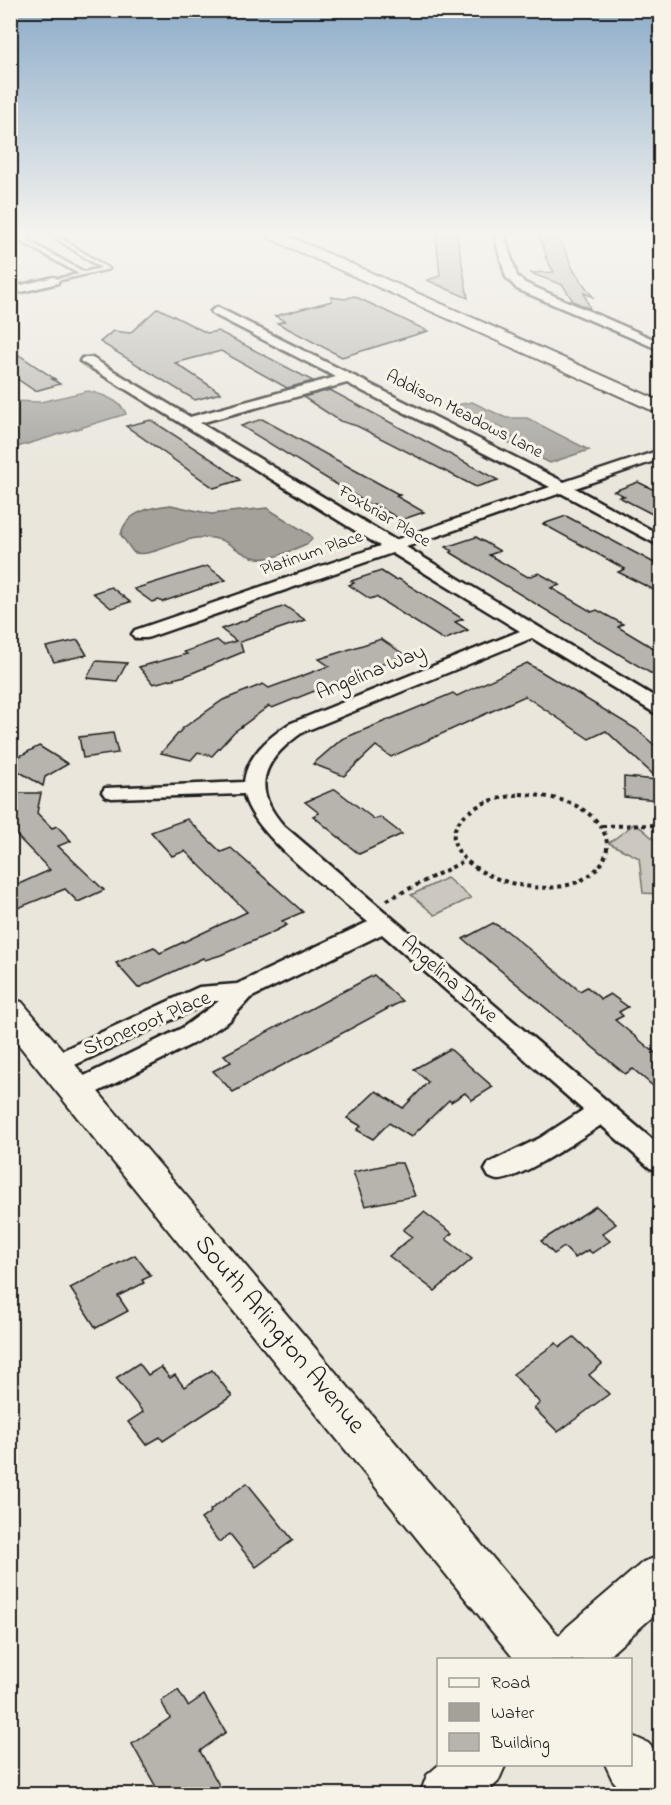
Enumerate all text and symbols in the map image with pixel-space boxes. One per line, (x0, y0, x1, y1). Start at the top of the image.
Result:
street label: Addison Meadows Lane (381, 364, 548, 466)
street label: Foxbriar Place (332, 479, 436, 555)
street label: Platinum Place (257, 524, 368, 584)
street label: Angelina Way (312, 637, 431, 710)
street label: Angelina Drive (392, 929, 505, 1033)
street label: Stoneroot Place (78, 983, 216, 1064)
street label: South Arlington Avenue (184, 1227, 374, 1443)
legend (437, 1658, 632, 1766)
text: Road (491, 1671, 530, 1697)
text: Water (491, 1701, 535, 1727)
text: Building (490, 1731, 550, 1758)

